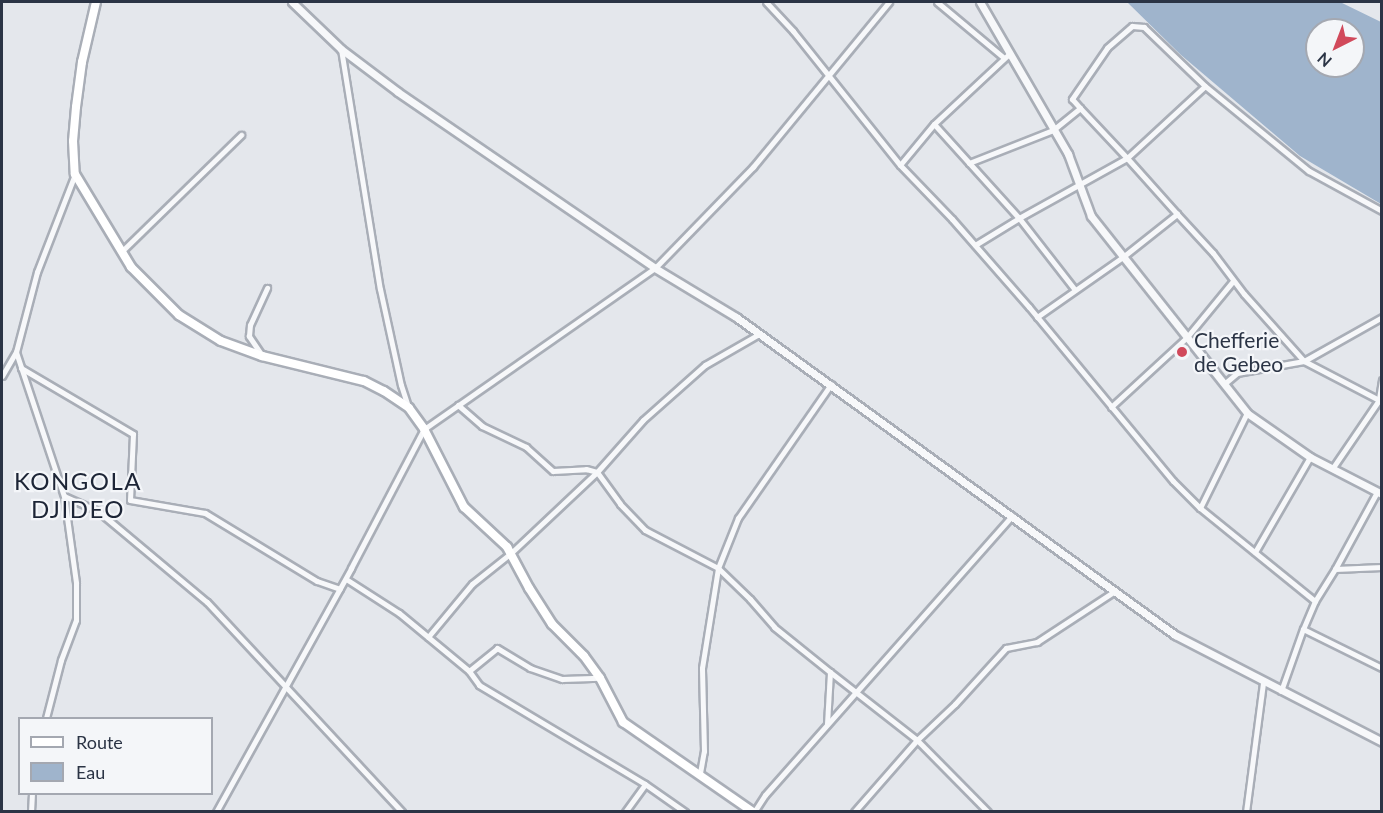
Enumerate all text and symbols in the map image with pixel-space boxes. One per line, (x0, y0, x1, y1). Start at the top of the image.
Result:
north arrow (1305, 18, 1365, 78)
text: N (1313, 49, 1335, 71)
place label: Chefferie de Gebeo (1194, 327, 1283, 377)
marker: Chefferie de Gebeo (1175, 345, 1189, 359)
district label: KONGOLA DJIDEO (14, 467, 142, 523)
legend (18, 717, 213, 795)
text: Route (76, 731, 123, 753)
text: Eau (76, 761, 105, 783)

